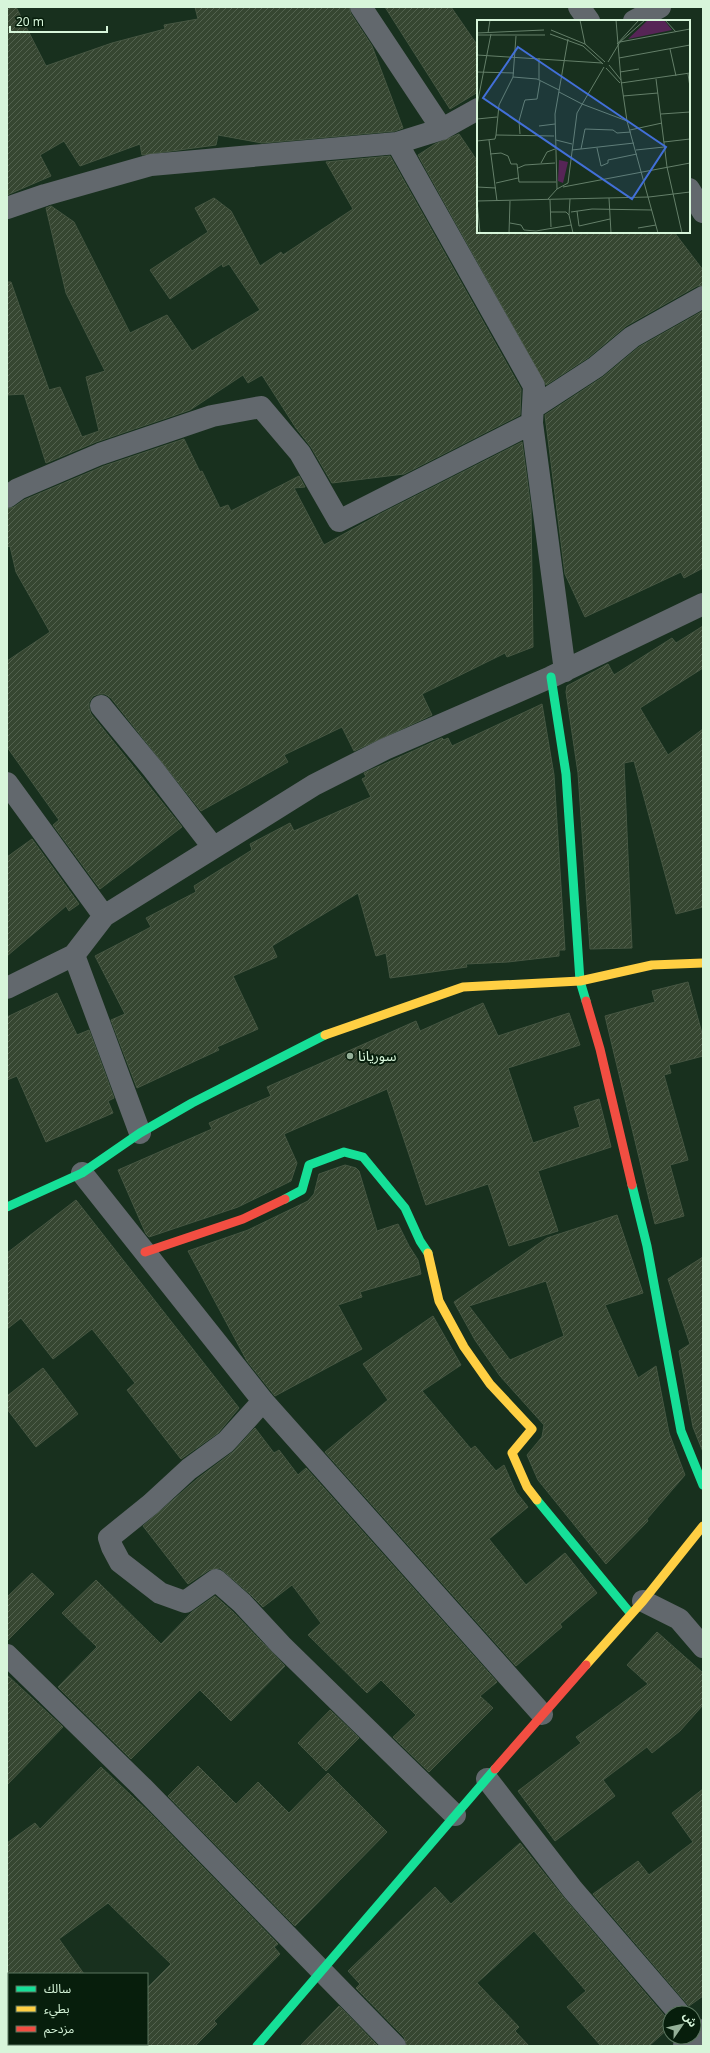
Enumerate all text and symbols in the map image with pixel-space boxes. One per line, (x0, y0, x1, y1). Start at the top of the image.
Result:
scale bar (10, 8, 107, 34)
text: 20 m (16, 13, 44, 30)
inset map (477, 20, 690, 233)
place label: سوريانا (358, 1046, 396, 1065)
marker: سوريانا (345, 1051, 355, 1061)
legend (8, 1973, 148, 2045)
text: سالك (44, 1980, 71, 1997)
text: بطيء (44, 2000, 70, 2019)
north arrow (662, 2005, 702, 2045)
text: ش (680, 2009, 701, 2030)
text: مزدحم (44, 2020, 74, 2038)

